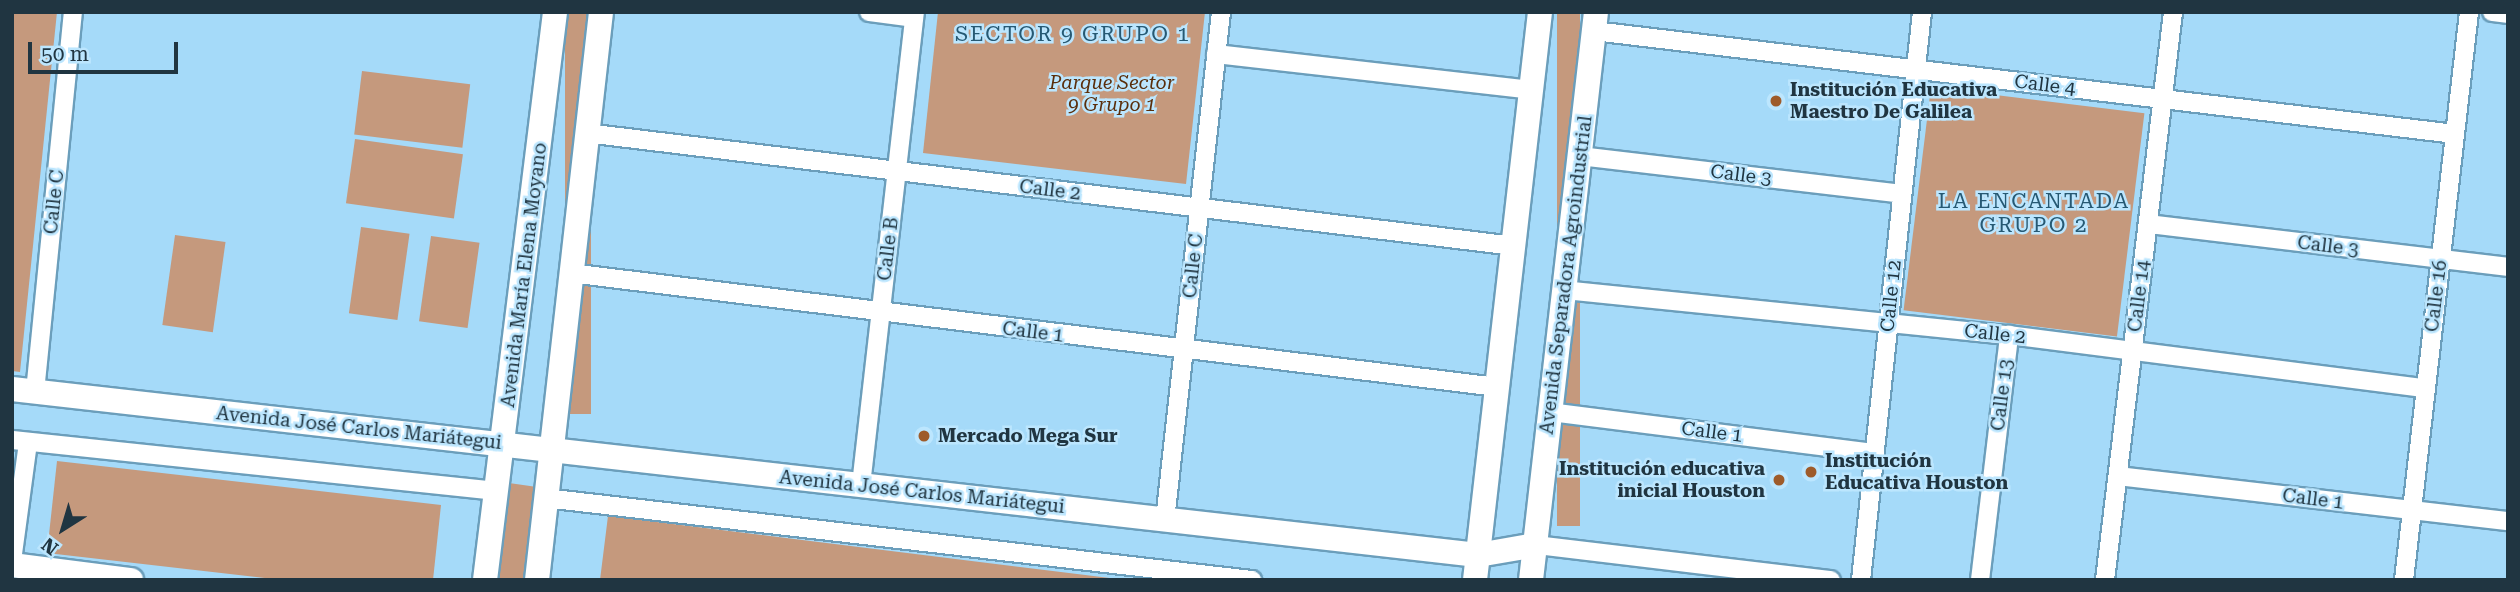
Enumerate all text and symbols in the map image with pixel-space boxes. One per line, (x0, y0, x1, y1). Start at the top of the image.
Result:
district label: SECTOR 9 GRUPO 1 (957, 21, 1189, 47)
scale bar (32, 28, 182, 72)
text: 50 m (41, 42, 89, 66)
street label: Calle 4 (2013, 70, 2077, 100)
park label: Parque Sector 9 Grupo 1 (1049, 72, 1175, 116)
place label: Institución Educativa Maestro De Galilea (1790, 79, 1997, 123)
marker: Institución Educativa Maestro De Galilea (1768, 93, 1784, 109)
street label: Avenida Separadora Agroindustrial (1535, 114, 1597, 436)
street label: Avenida María Elena Moyano (496, 141, 552, 409)
street label: Calle 3 (1709, 160, 1773, 190)
street label: Calle C (39, 169, 69, 235)
street label: Calle 2 (1018, 175, 1082, 205)
district label: LA ENCANTADA GRUPO 2 (1939, 188, 2129, 238)
street label: Calle B (873, 216, 903, 282)
street label: Calle 3 (2296, 231, 2360, 261)
street label: Calle C (1178, 233, 1208, 299)
street label: Calle 12 (1876, 259, 1906, 333)
street label: Calle 14 (2123, 259, 2155, 333)
street label: Calle 16 (2420, 259, 2452, 333)
street label: Calle 1 (1001, 317, 1065, 347)
street label: Calle 2 (1963, 319, 2027, 349)
street label: Calle 13 (1986, 358, 2018, 432)
street label: Avenida José Carlos Mariátegui (215, 402, 503, 454)
street label: Calle 1 (1680, 417, 1744, 447)
place label: Mercado Mega Sur (938, 425, 1118, 447)
marker: Mercado Mega Sur (916, 428, 932, 444)
place label: Institución Educativa Houston (1825, 450, 2008, 494)
place label: Institución educativa inicial Houston (1559, 458, 1765, 502)
marker: Institución Educativa Houston (1803, 464, 1819, 480)
street label: Avenida José Carlos Mariátegui (778, 466, 1066, 518)
marker: Institución educativa inicial Houston (1771, 472, 1787, 488)
street label: Calle 1 (2281, 484, 2345, 514)
north arrow (28, 494, 98, 564)
text: N (37, 533, 63, 560)

